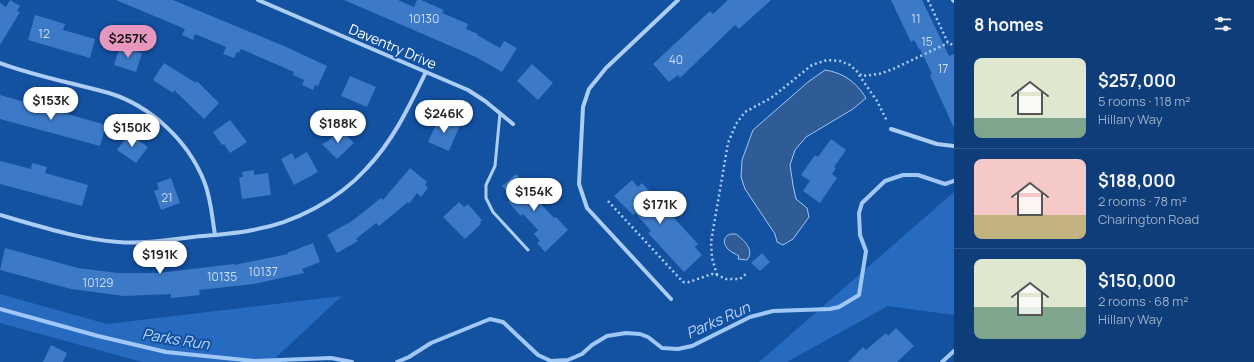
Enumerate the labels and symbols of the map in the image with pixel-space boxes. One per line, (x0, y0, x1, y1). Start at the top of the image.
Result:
house number: 10130 (409, 10, 439, 27)
house number: 11 (911, 10, 921, 27)
street label: Daventry Drive (346, 19, 440, 73)
house number: 12 (38, 25, 50, 42)
pin: $257K (100, 25, 156, 59)
house number: 15 (921, 33, 933, 50)
house number: 40 (669, 51, 683, 68)
house number: 17 (938, 60, 948, 77)
pin: $153K (23, 87, 79, 121)
pin: $246K (416, 100, 472, 134)
pin: $188K (310, 110, 366, 144)
pin: $150K (104, 114, 160, 148)
pin: $154K (506, 178, 562, 212)
house number: 21 (161, 189, 173, 206)
pin: $171K (632, 191, 688, 225)
pin: $191K (132, 241, 188, 275)
house number: 10137 (248, 263, 278, 280)
house number: 10135 (207, 268, 237, 285)
house number: 10129 (83, 274, 113, 291)
water label: Parks Run (683, 296, 754, 343)
water label: Parks Run (141, 323, 212, 355)

